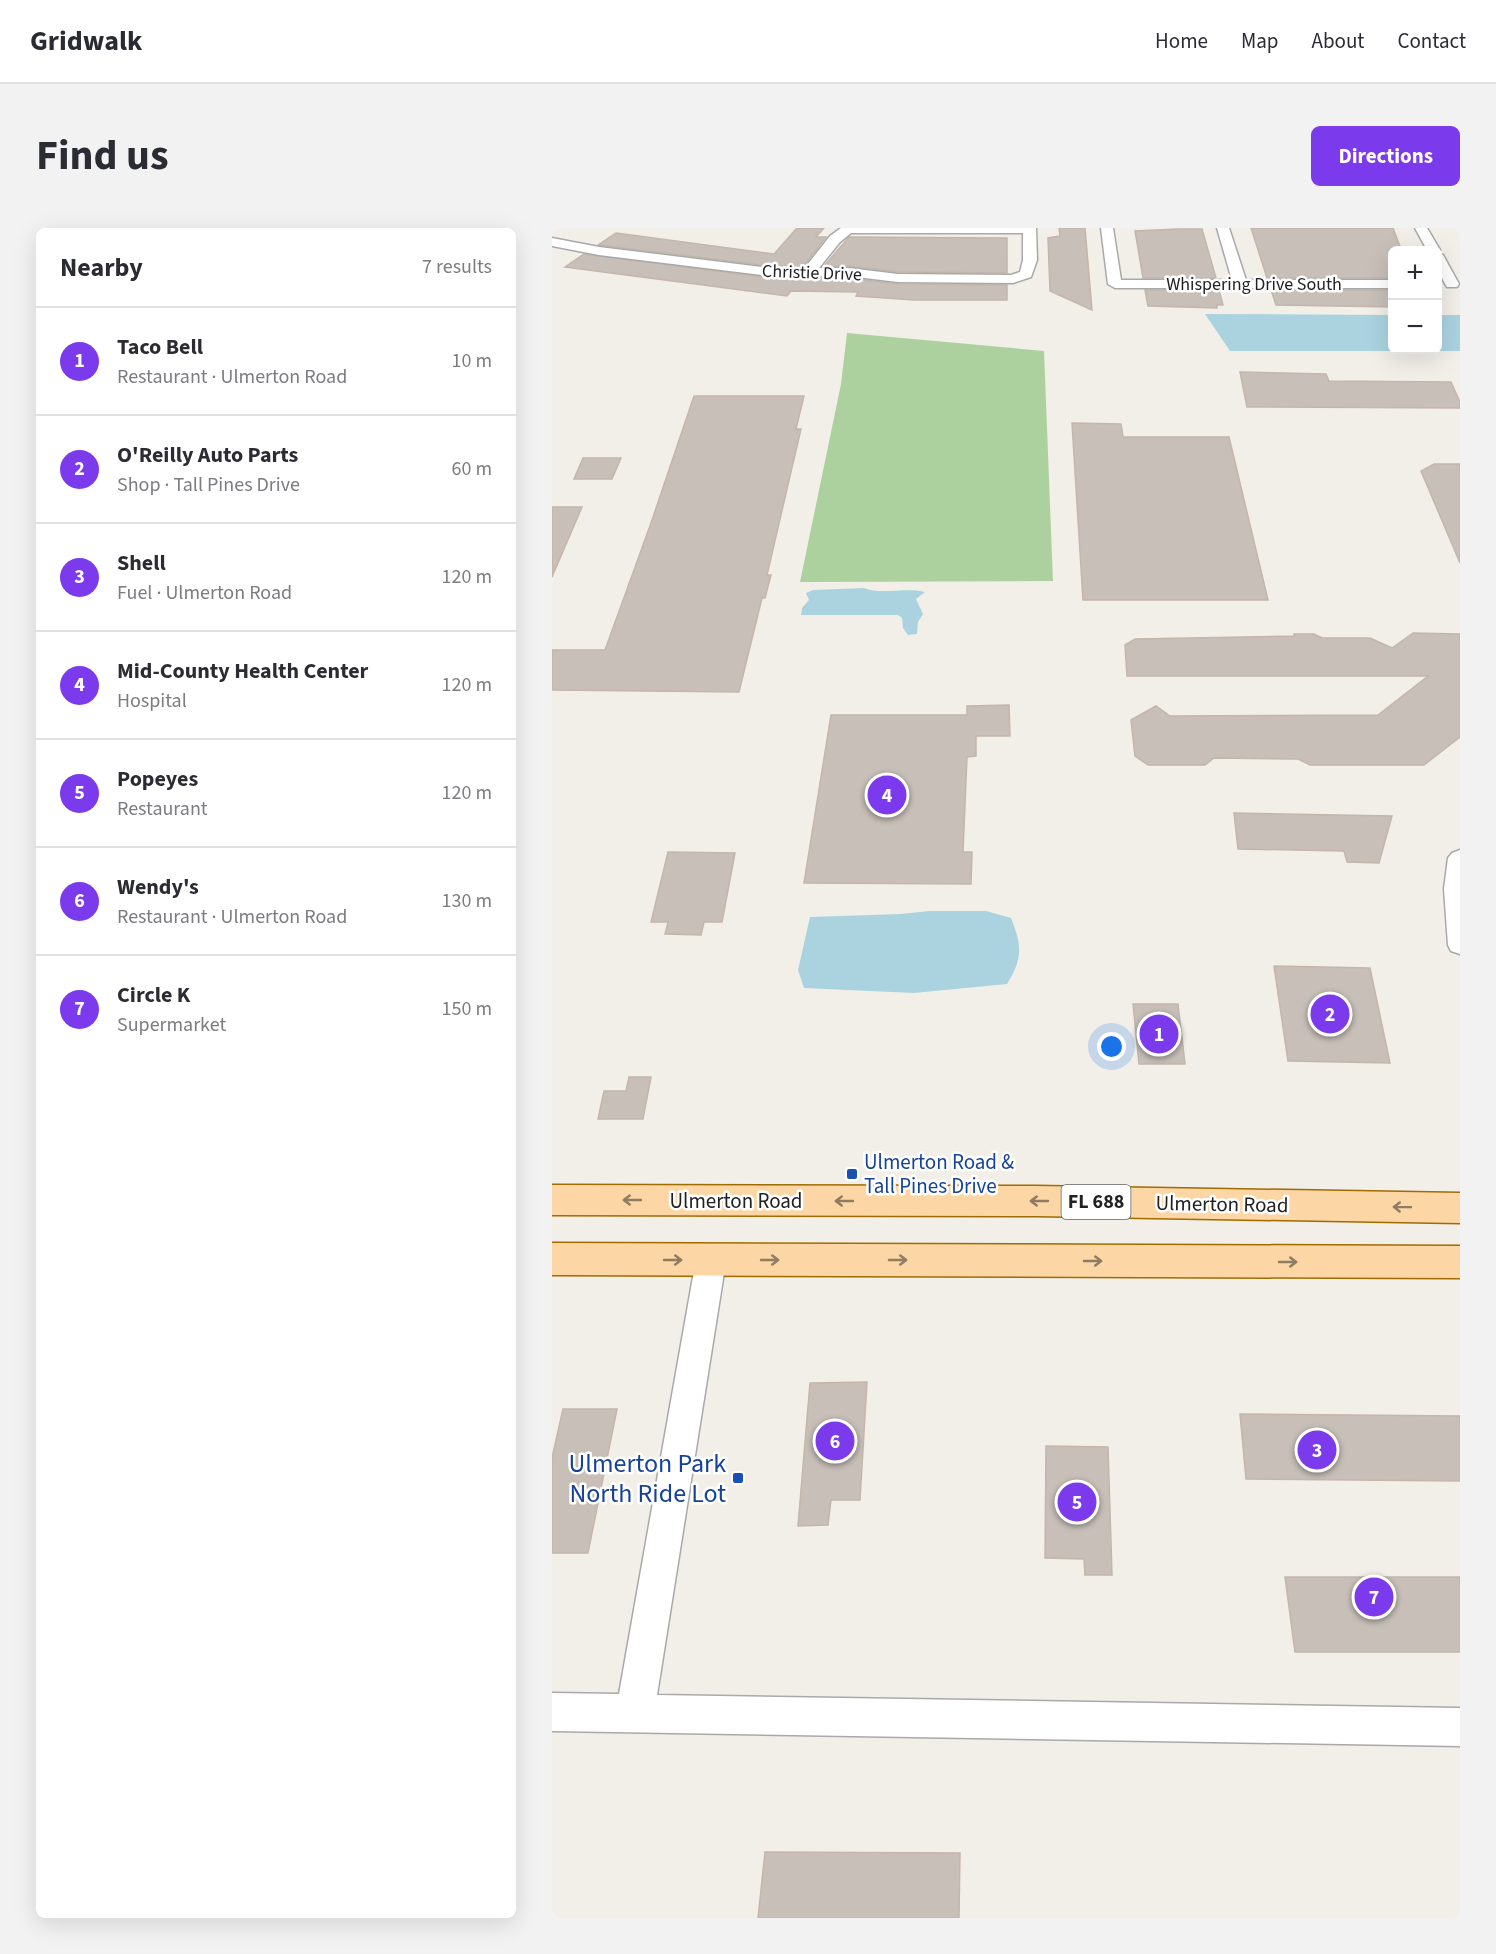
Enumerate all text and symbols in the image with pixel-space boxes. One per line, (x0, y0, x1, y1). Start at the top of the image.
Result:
text: Gridwalk (30, 21, 142, 61)
text: Home (1155, 26, 1208, 56)
text: Map (1241, 26, 1279, 56)
text: About (1312, 26, 1364, 56)
text: Contact (1397, 26, 1466, 56)
text: Find us (36, 126, 169, 186)
button: Directions (1311, 126, 1460, 186)
map controls (1388, 246, 1442, 354)
button: + (1388, 246, 1442, 300)
text: Nearby (60, 249, 143, 286)
text: 7 results (422, 253, 492, 281)
street label: Christie Drive (762, 259, 862, 287)
street label: Whispering Drive South (1166, 272, 1342, 297)
button: − (1388, 300, 1442, 354)
text: Taco Bell (117, 331, 203, 363)
text: 1 (74, 347, 85, 375)
text: 10 m (452, 347, 492, 375)
text: Restaurant · Ulmerton Road (117, 363, 347, 391)
text: O'Reilly Auto Parts (117, 439, 298, 471)
text: 2 (74, 455, 85, 483)
text: 60 m (452, 455, 492, 483)
text: Shop · Tall Pines Drive (117, 471, 300, 499)
text: Shell (117, 547, 166, 579)
text: 3 (74, 563, 85, 591)
text: 120 m (442, 563, 492, 591)
text: Fuel · Ulmerton Road (117, 579, 292, 607)
text: Mid-County Health Center (117, 655, 368, 687)
text: 4 (74, 671, 85, 699)
text: 120 m (442, 671, 492, 699)
text: Hospital (117, 687, 187, 715)
text: Popeyes (117, 763, 198, 795)
pin: 4 (868, 772, 906, 818)
text: 5 (74, 779, 85, 807)
text: 120 m (442, 779, 492, 807)
text: Restaurant (117, 795, 208, 823)
text: Wendy's (117, 871, 199, 903)
text: 6 (74, 887, 85, 915)
text: 130 m (442, 887, 492, 915)
text: Restaurant · Ulmerton Road (117, 903, 347, 931)
text: Circle K (117, 979, 190, 1011)
pin: 2 (1310, 992, 1350, 1036)
text: 7 (74, 995, 85, 1023)
text: 150 m (442, 995, 492, 1023)
text: Supermarket (117, 1011, 226, 1039)
pin: 1 (1140, 1012, 1178, 1056)
your location (1097, 1032, 1126, 1061)
place label: Ulmerton Road & Tall Pines Drive (864, 1147, 1014, 1201)
marker: Ulmerton Road & Tall Pines Drive (845, 1167, 859, 1181)
road number: FL 688 (1062, 1185, 1130, 1219)
street label: Ulmerton Road (670, 1186, 802, 1216)
street label: Ulmerton Road (1155, 1188, 1289, 1220)
one-way arrow (623, 1195, 643, 1206)
one-way arrow (834, 1195, 854, 1207)
one-way arrow (1029, 1195, 1049, 1207)
one-way arrow (1392, 1201, 1412, 1213)
one-way arrow (663, 1254, 683, 1266)
one-way arrow (759, 1254, 779, 1266)
one-way arrow (887, 1254, 907, 1266)
one-way arrow (1082, 1255, 1102, 1267)
one-way arrow (1277, 1256, 1297, 1268)
pin: 6 (816, 1418, 854, 1464)
pin: 3 (1298, 1428, 1336, 1472)
place label: Ulmerton Park North Ride Lot (569, 1445, 726, 1512)
marker: Ulmerton Park North Ride Lot (731, 1471, 745, 1485)
pin: 5 (1058, 1480, 1096, 1524)
pin: 7 (1354, 1574, 1394, 1620)

